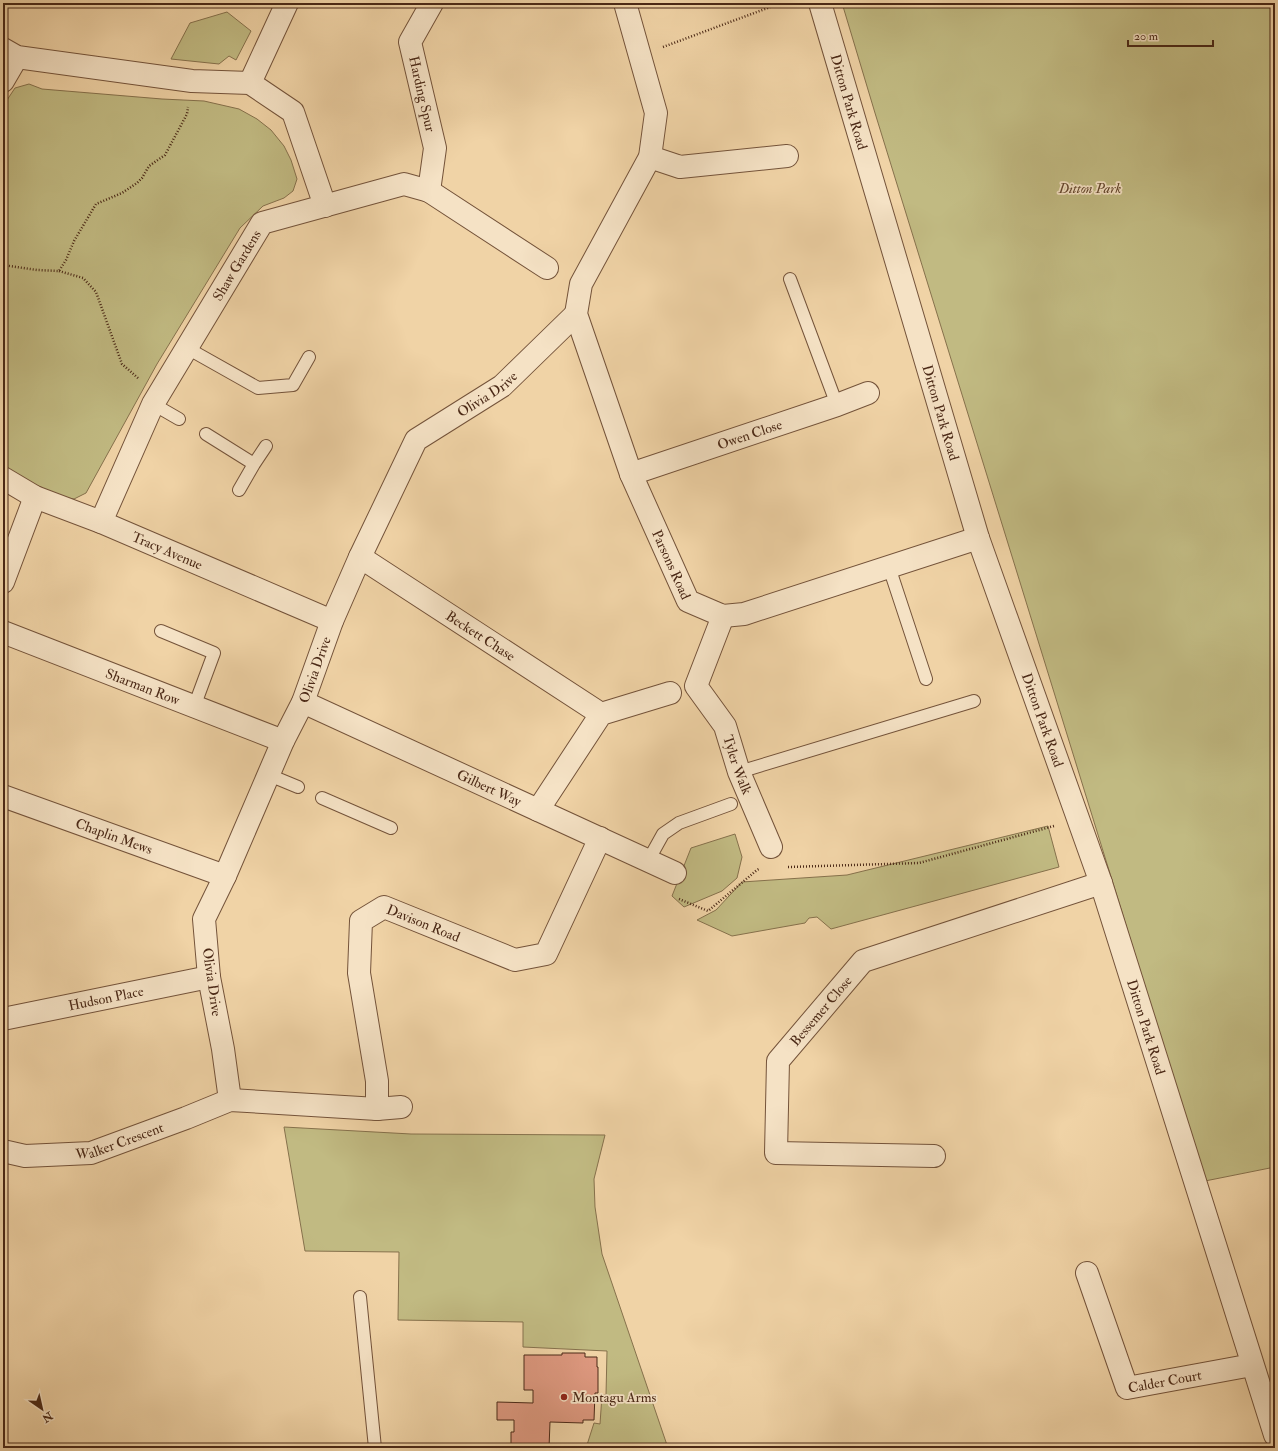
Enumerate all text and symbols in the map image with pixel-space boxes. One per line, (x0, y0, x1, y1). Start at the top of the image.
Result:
scale bar (1128, 22, 1213, 48)
text: 20 m (1134, 29, 1159, 44)
street label: Ditton Park Road (827, 52, 871, 152)
street label: Harding Spur (404, 54, 439, 135)
park label: Ditton Park (1058, 180, 1121, 197)
street label: Shaw Gardens (209, 226, 265, 304)
street label: Ditton Park Road (919, 363, 963, 462)
street label: Olivia Drive (454, 367, 521, 421)
street label: Owen Close (715, 416, 784, 453)
street label: Parsons Road (649, 527, 695, 602)
street label: Tracy Avenue (129, 528, 205, 573)
street label: Beckett Chase (443, 607, 519, 664)
street label: Olivia Drive (295, 634, 334, 705)
street label: Sharman Row (103, 664, 183, 709)
street label: Ditton Park Road (1018, 671, 1067, 769)
street label: Tyler Walk (720, 733, 756, 797)
street label: Gilbert Way (454, 765, 525, 811)
street label: Chaplin Mews (73, 814, 155, 858)
street label: Davison Road (384, 900, 463, 945)
street label: Olivia Drive (199, 947, 225, 1018)
street label: Bessemer Close (786, 972, 855, 1049)
street label: Ditton Park Road (1123, 977, 1169, 1077)
street label: Hudson Place (67, 982, 145, 1014)
street label: Walker Crescent (74, 1118, 166, 1162)
street label: Calder Court (1126, 1366, 1203, 1396)
north arrow (22, 1389, 62, 1429)
place label: Montagu Arms (572, 1389, 657, 1406)
marker: Montagu Arms (559, 1392, 569, 1402)
text: N (39, 1408, 56, 1426)

